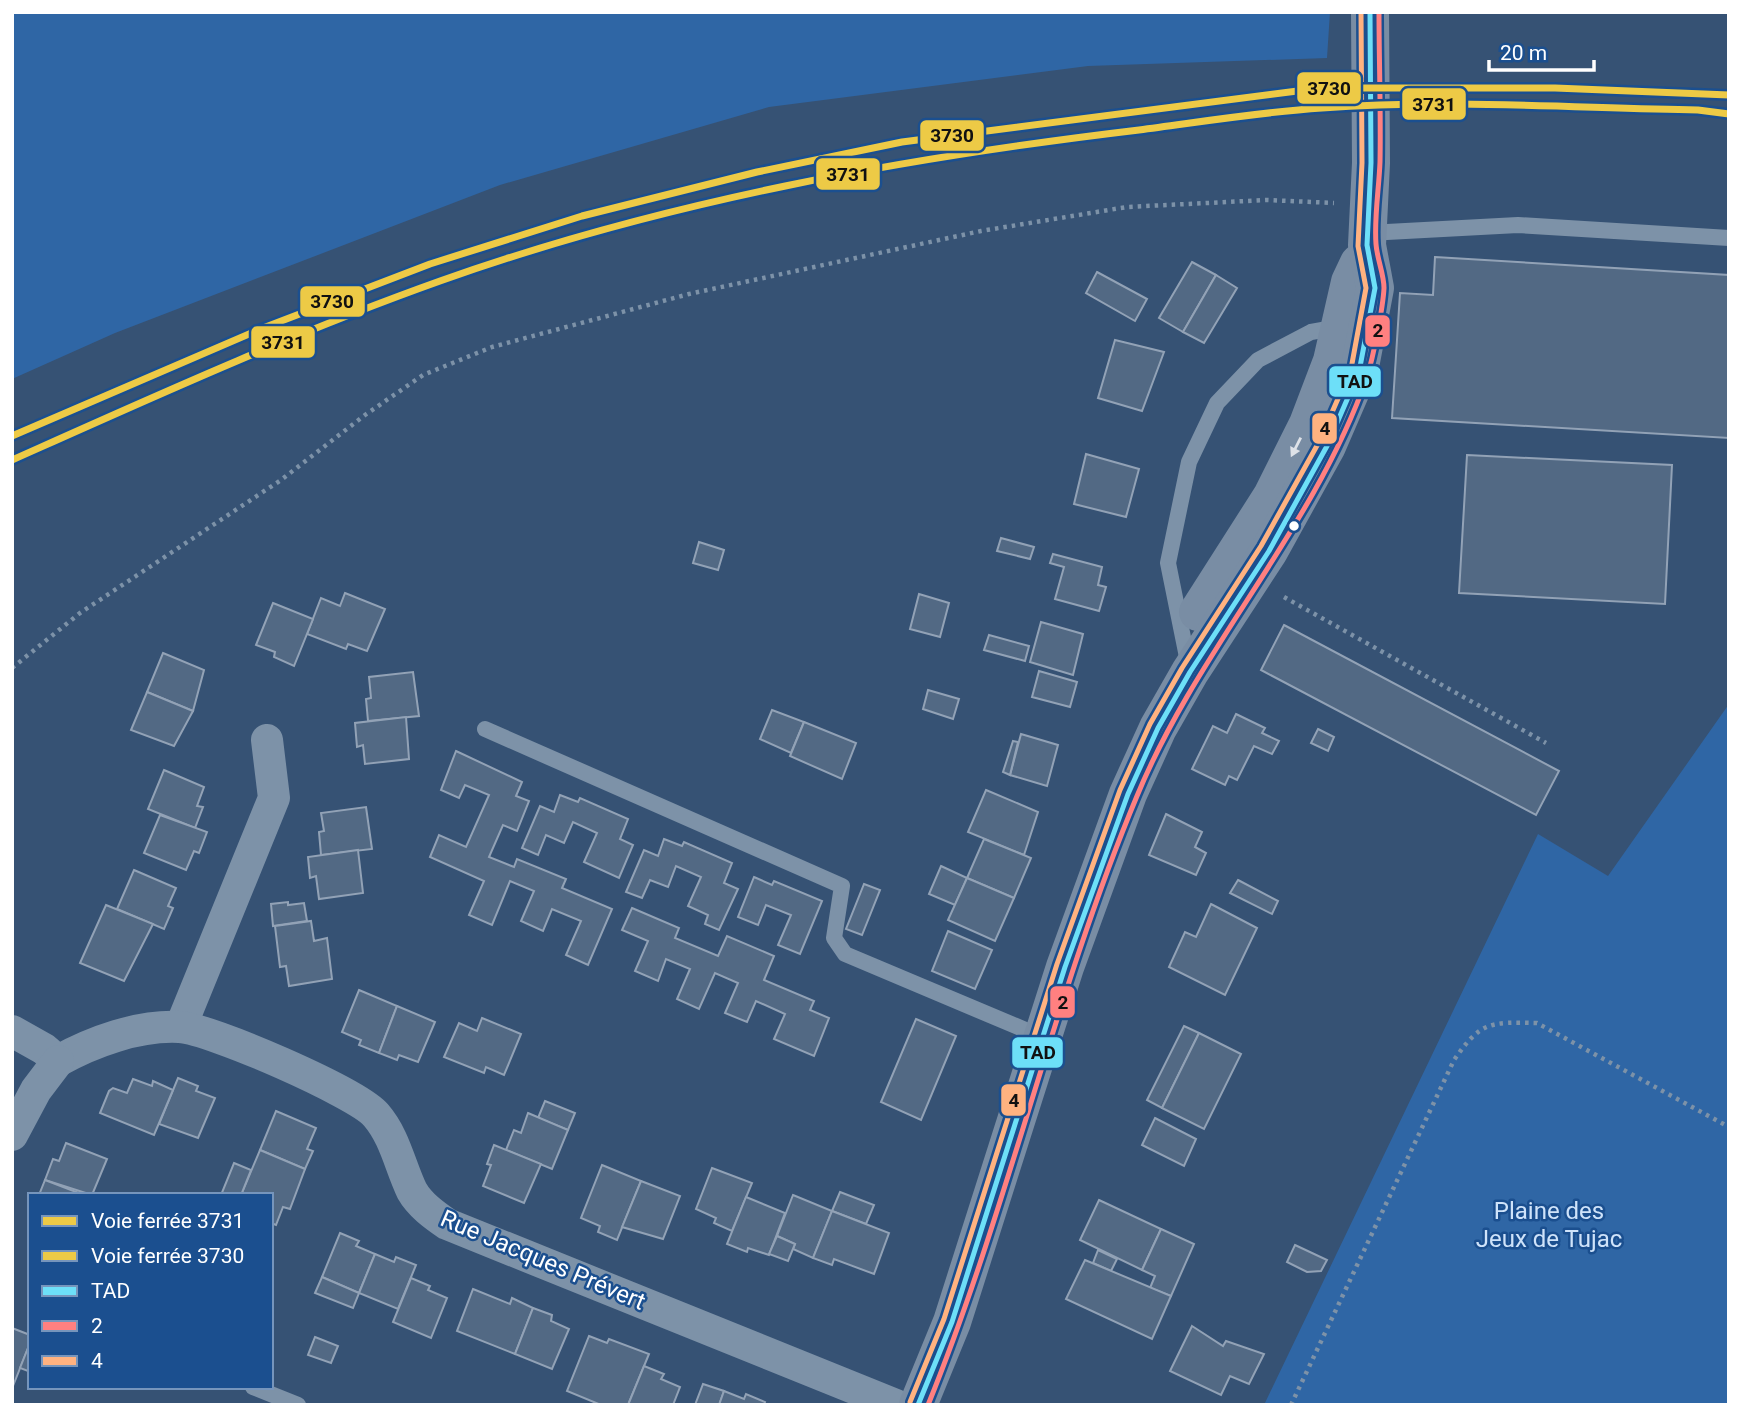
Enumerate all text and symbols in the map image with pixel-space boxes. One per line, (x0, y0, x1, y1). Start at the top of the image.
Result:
scale bar (1489, 28, 1594, 72)
text: 20 m (1500, 41, 1547, 65)
line badge: 3730 (1296, 71, 1362, 105)
text: 3730 (1307, 77, 1351, 100)
line badge: 3731 (1401, 87, 1467, 121)
text: 3731 (1412, 93, 1456, 116)
line badge: 3730 (919, 119, 985, 152)
text: 3730 (930, 124, 974, 147)
line badge: 3731 (815, 157, 881, 191)
text: 3731 (826, 163, 870, 186)
line badge: 3730 (299, 285, 366, 318)
text: 3730 (310, 290, 354, 313)
line badge: 2 (1364, 314, 1391, 348)
text: 2 (1373, 319, 1384, 342)
line badge: 3731 (250, 325, 316, 359)
text: 3731 (261, 331, 305, 354)
line badge: TAD (1328, 365, 1382, 398)
text: TAD (1337, 370, 1373, 393)
line badge: 4 (1311, 412, 1338, 445)
text: 4 (1320, 417, 1331, 440)
one-way arrow (1291, 437, 1302, 457)
unlabelled marker (1287, 519, 1301, 533)
line badge: 2 (1049, 985, 1076, 1019)
text: 2 (1058, 991, 1069, 1014)
line badge: TAD (1011, 1036, 1064, 1069)
text: TAD (1020, 1041, 1056, 1064)
line badge: 4 (1000, 1083, 1027, 1117)
text: 4 (1009, 1089, 1020, 1112)
legend (28, 1193, 273, 1389)
park label: Plaine des Jeux de Tujac (1476, 1197, 1622, 1253)
street label: Rue Jacques Prévert (436, 1204, 650, 1316)
text: Voie ferrée 3731 (91, 1209, 244, 1233)
text: Voie ferrée 3730 (91, 1244, 244, 1268)
text: TAD (91, 1279, 130, 1303)
text: 2 (91, 1314, 103, 1338)
text: 4 (91, 1349, 103, 1373)

